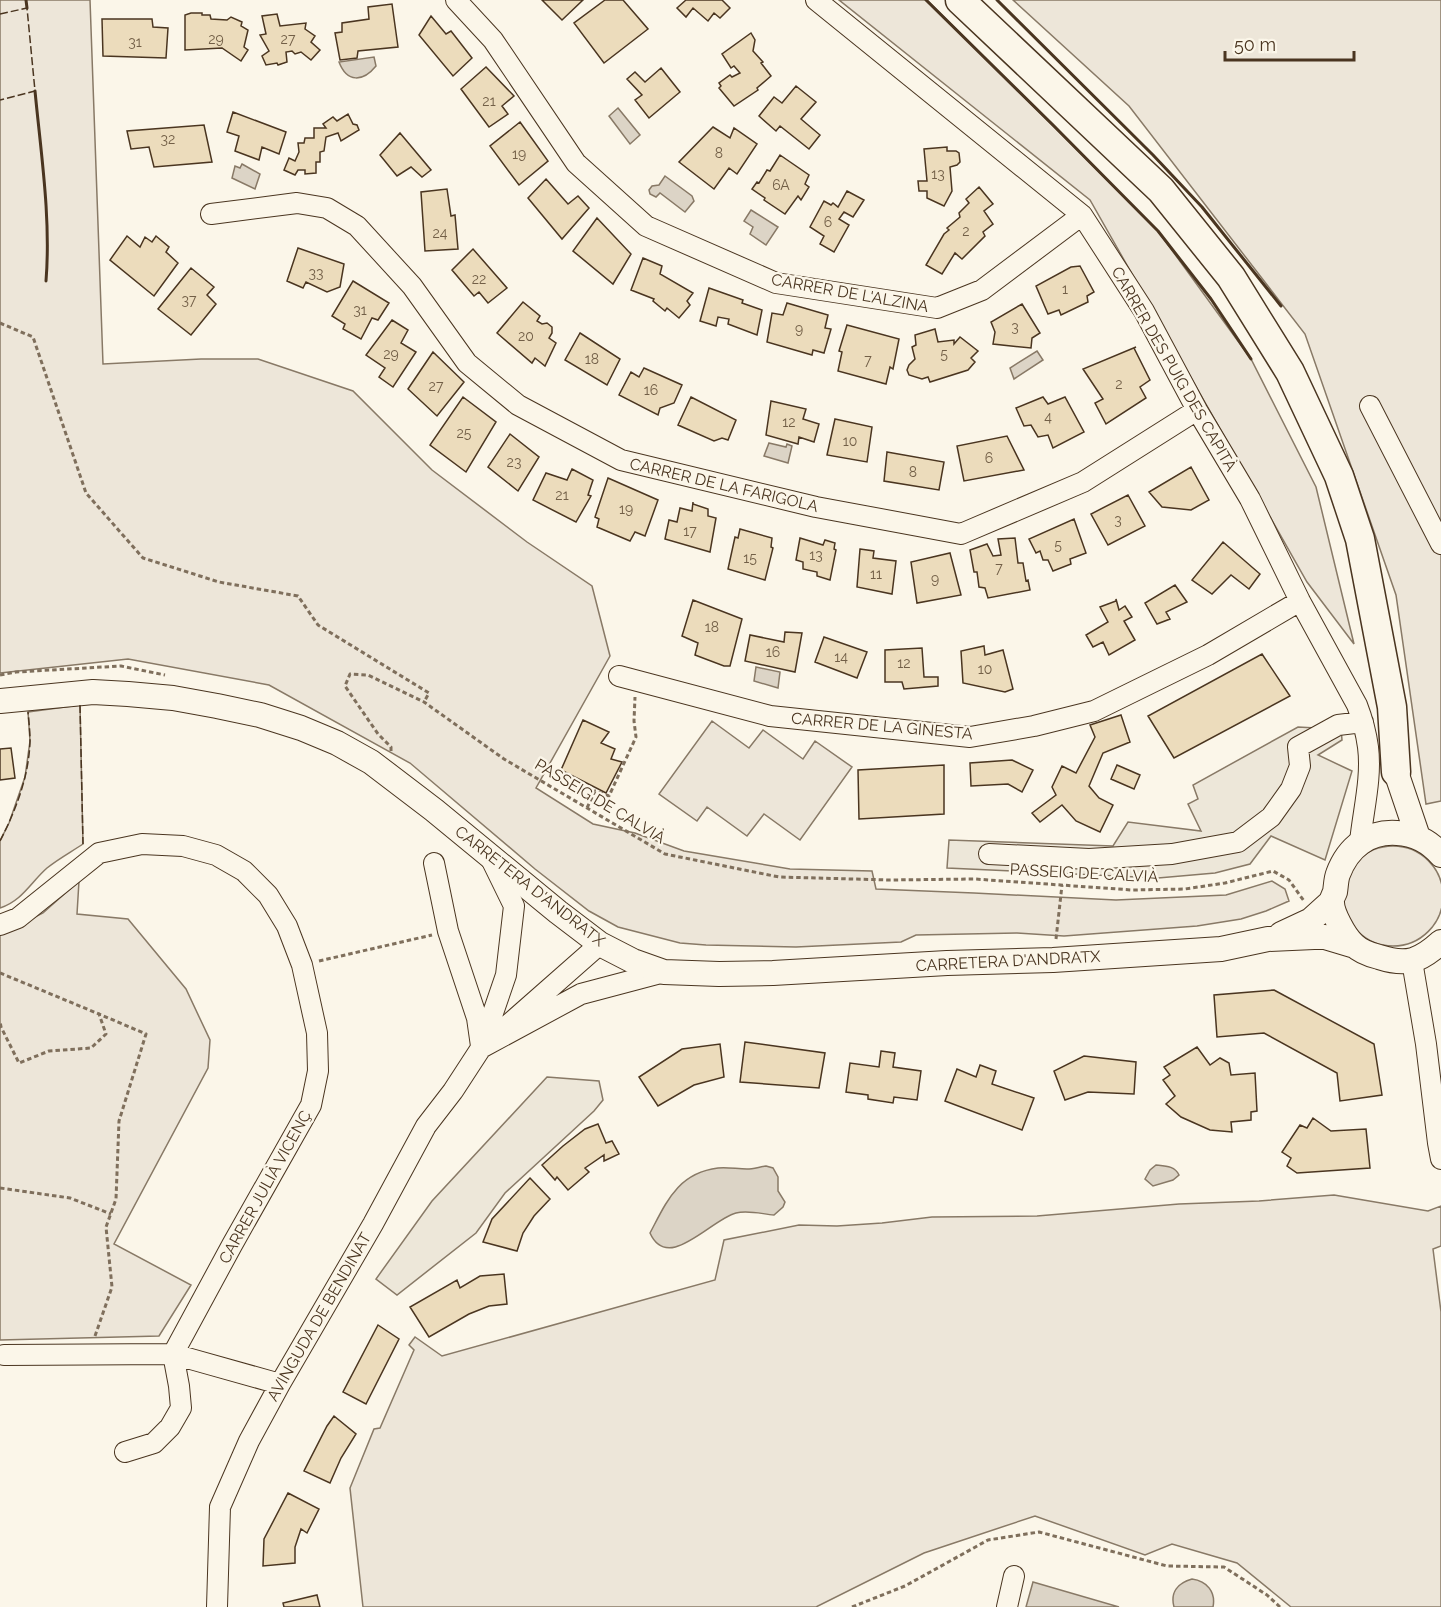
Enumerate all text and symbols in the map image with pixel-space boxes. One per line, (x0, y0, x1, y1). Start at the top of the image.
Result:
scale bar (1225, 24, 1354, 62)
house number: 29 (208, 31, 224, 47)
house number: 27 (281, 31, 296, 47)
house number: 31 (128, 34, 142, 50)
text: 50 m (1234, 34, 1276, 55)
house number: 21 (482, 93, 496, 109)
house number: 32 (161, 131, 175, 147)
house number: 8 (715, 145, 723, 161)
house number: 19 (512, 146, 526, 162)
house number: 13 (931, 166, 945, 182)
house number: 6A (772, 177, 790, 193)
house number: 6 (824, 214, 832, 230)
house number: 2 (962, 223, 970, 239)
house number: 24 (433, 225, 448, 241)
street label: CARRER DES PUIG DES CAPITÀ (1107, 263, 1241, 475)
house number: 33 (309, 265, 323, 281)
street label: CARRER DE L'ALZINA (770, 270, 930, 316)
house number: 22 (472, 271, 486, 287)
house number: 1 (1062, 281, 1068, 297)
house number: 37 (182, 292, 197, 308)
house number: 31 (353, 302, 367, 318)
house number: 3 (1011, 319, 1019, 335)
house number: 9 (795, 321, 803, 337)
house number: 20 (518, 328, 534, 344)
house number: 29 (383, 346, 399, 362)
house number: 5 (940, 346, 948, 362)
house number: 18 (585, 351, 599, 367)
house number: 7 (864, 352, 872, 368)
house number: 2 (1115, 376, 1123, 392)
house number: 27 (429, 378, 444, 394)
house number: 16 (644, 382, 658, 398)
house number: 4 (1044, 409, 1052, 425)
house number: 12 (782, 414, 796, 430)
house number: 25 (457, 425, 472, 441)
house number: 10 (843, 433, 857, 449)
house number: 6 (985, 450, 993, 466)
house number: 23 (507, 454, 521, 470)
street label: CARRER DE LA FARIGOLA (628, 454, 820, 516)
house number: 8 (909, 464, 917, 480)
house number: 21 (555, 487, 569, 503)
house number: 19 (619, 501, 633, 517)
house number: 3 (1114, 512, 1122, 528)
house number: 17 (683, 523, 697, 539)
house number: 5 (1054, 537, 1062, 553)
house number: 13 (809, 547, 823, 563)
house number: 15 (743, 550, 757, 566)
house number: 7 (995, 560, 1003, 576)
house number: 11 (870, 566, 882, 582)
house number: 9 (931, 571, 939, 587)
house number: 18 (705, 619, 719, 635)
house number: 16 (766, 644, 780, 660)
house number: 14 (834, 649, 848, 665)
house number: 12 (897, 655, 911, 671)
house number: 10 (978, 661, 992, 677)
street label: CARRER DE LA GINESTA (790, 709, 974, 743)
street label: PASSEIG DE CALVIÀ (531, 754, 669, 848)
street label: CARRETERA D'ANDRATX (451, 822, 609, 951)
street label: PASSEIG DE CALVIÀ (1009, 859, 1159, 886)
street label: CARRETERA D'ANDRATX (915, 947, 1102, 975)
street label: CARRER JULIÀ VICENÇ (214, 1107, 315, 1267)
street label: AVINGUDA DE BENDINAT (263, 1229, 375, 1405)

